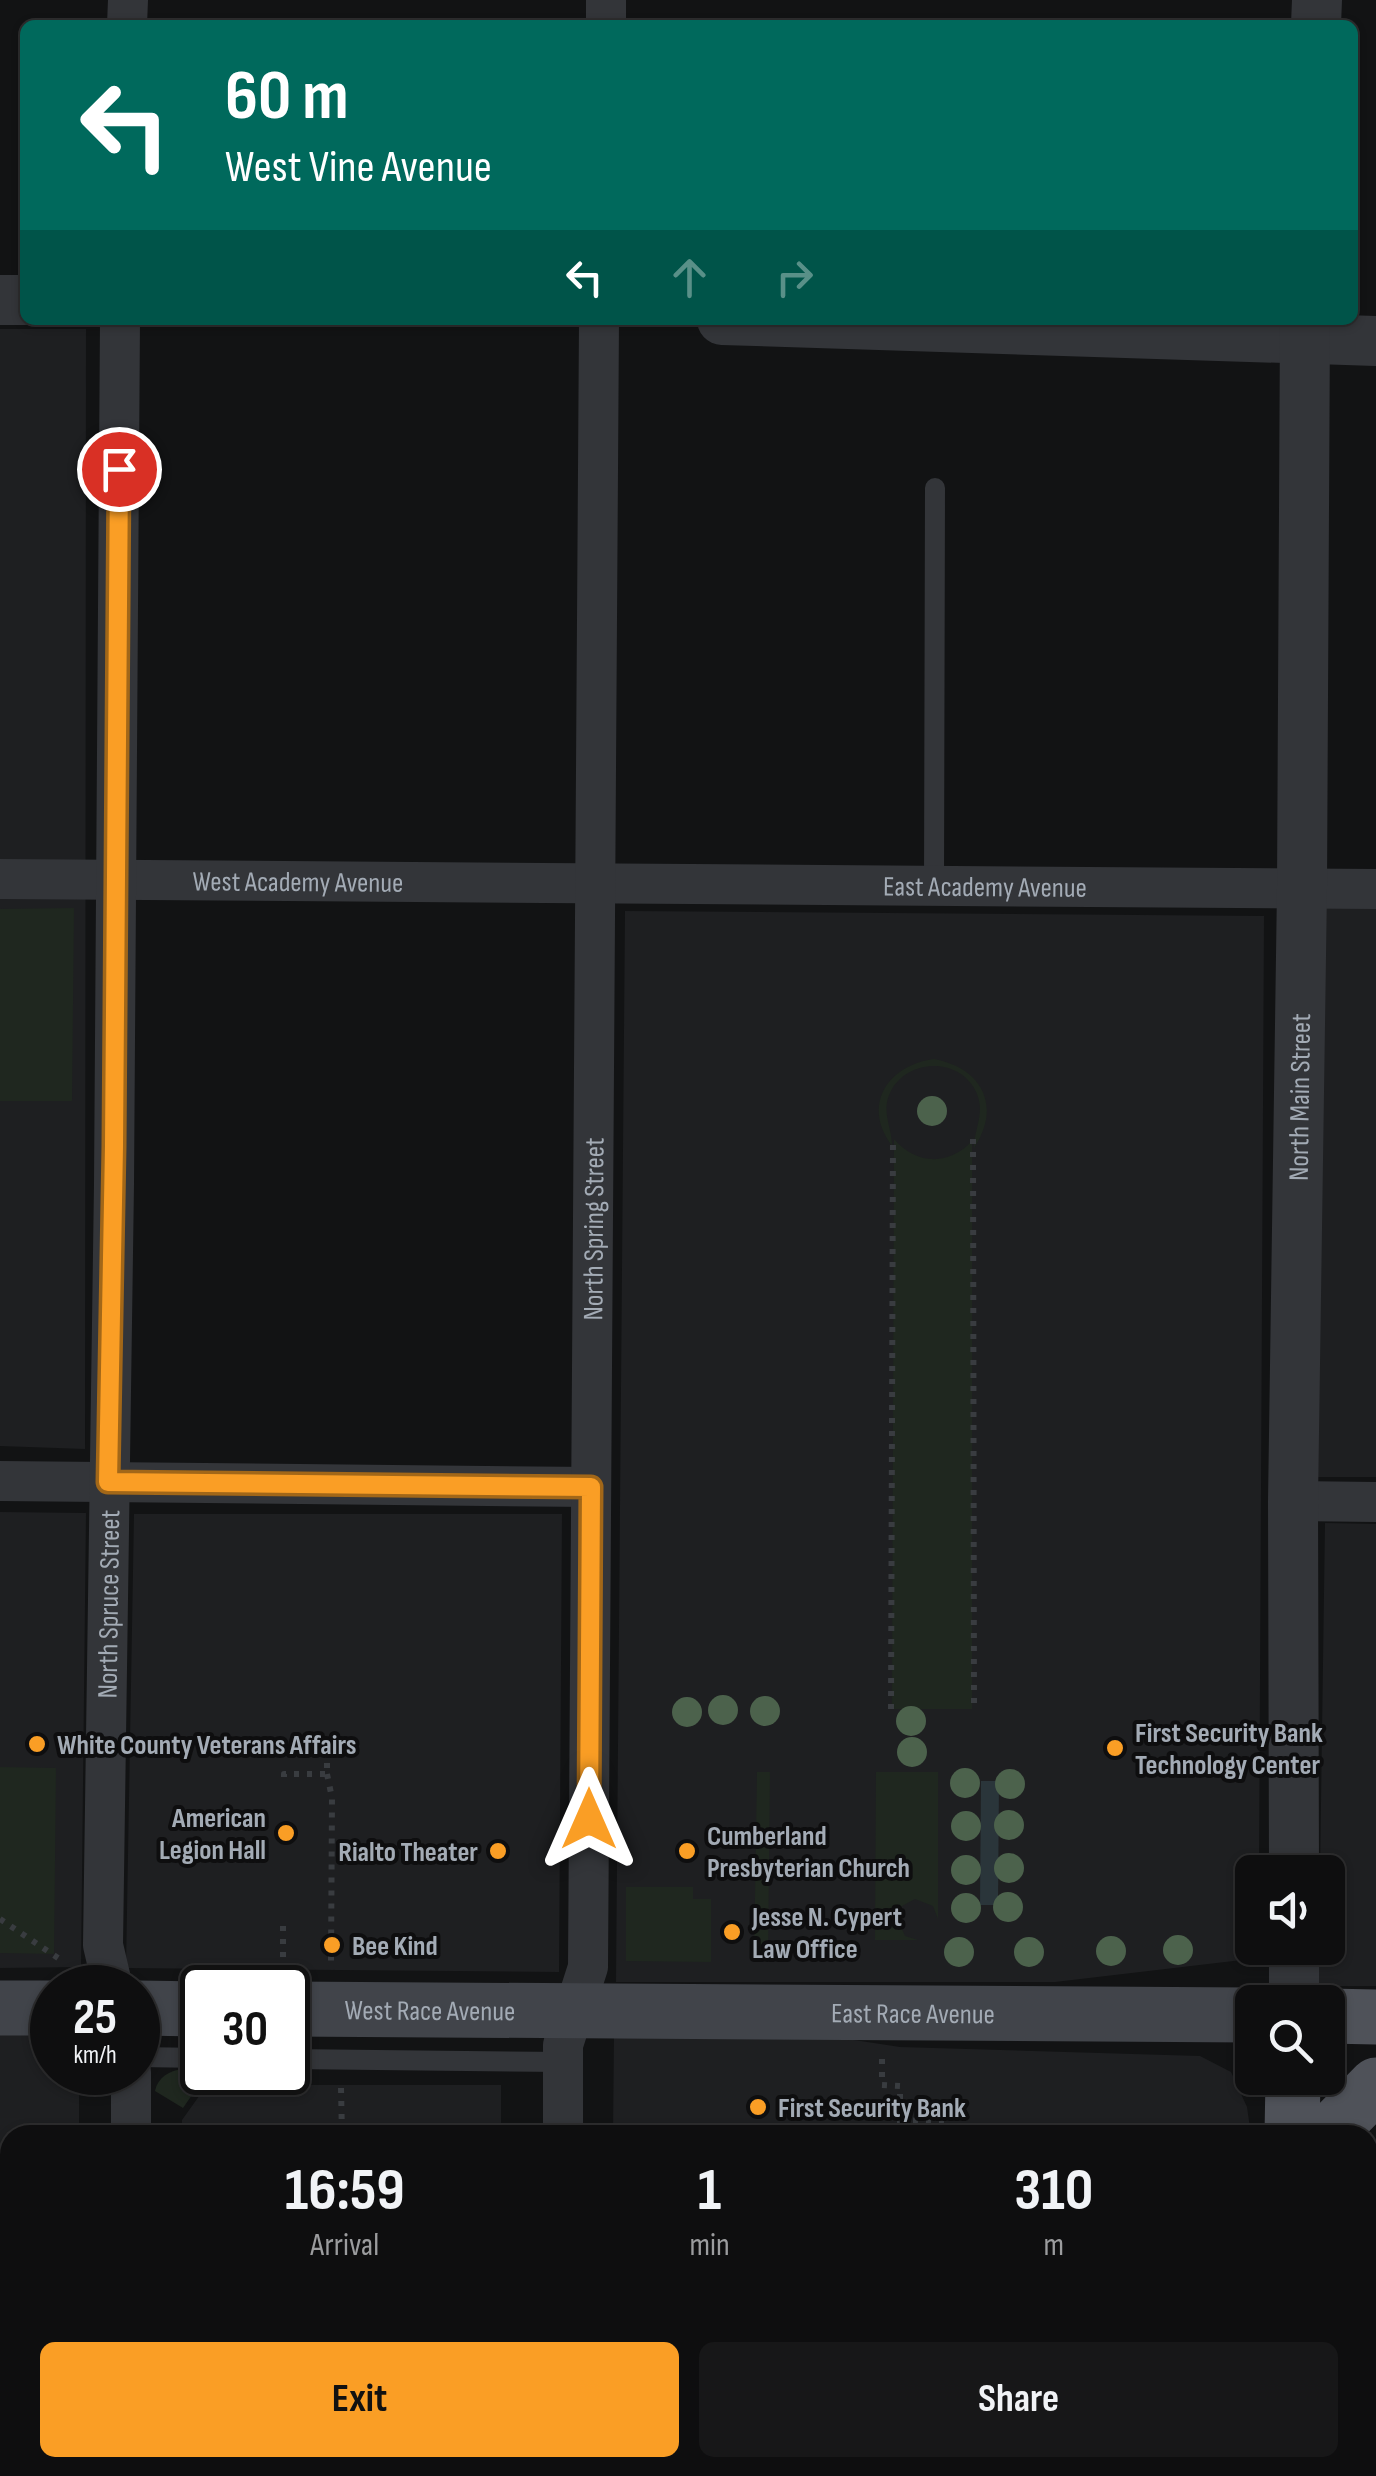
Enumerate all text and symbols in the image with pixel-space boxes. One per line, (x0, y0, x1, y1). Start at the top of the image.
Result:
text: 60 m (225, 55, 349, 139)
icon: left (60, 60, 190, 190)
text: West Vine Avenue (225, 140, 492, 195)
icon: left (557, 250, 612, 305)
icon: ahead (662, 250, 717, 305)
icon: right (767, 250, 822, 305)
pin (77, 427, 162, 512)
icon: arrive (92, 442, 147, 497)
street label: West Academy Avenue (192, 865, 403, 900)
street label: East Academy Avenue (883, 870, 1087, 905)
street label: North Main Street (1283, 1013, 1318, 1181)
street label: North Spring Street (577, 1137, 612, 1320)
street label: North Spruce Street (92, 1510, 127, 1699)
place label: First Security Bank Technology Center (1135, 1717, 1323, 1782)
place label: White County Veterans Affairs (57, 1729, 357, 1762)
marker: White County Veterans Affairs (26, 1733, 48, 1755)
marker: First Security Bank Technology Center (1104, 1737, 1126, 1759)
position arrow (537, 1767, 641, 1871)
place label: American Legion Hall (159, 1802, 266, 1867)
place label: Cumberland Presbyterian Church (707, 1820, 910, 1885)
marker: American Legion Hall (275, 1822, 297, 1844)
place label: Rialto Theater (338, 1836, 478, 1869)
marker: Rialto Theater (487, 1840, 509, 1862)
marker: Cumberland Presbyterian Church (676, 1840, 698, 1862)
map controls (1235, 1855, 1345, 2095)
button: sound (1235, 1855, 1345, 1965)
place label: Jesse N. Cypert Law Office (751, 1901, 902, 1966)
marker: Jesse N. Cypert Law Office (721, 1921, 743, 1943)
place label: Bee Kind (352, 1930, 438, 1963)
marker: Bee Kind (321, 1934, 343, 1956)
speed limit sign: 30 (180, 1965, 310, 2095)
button: search (1235, 1985, 1345, 2095)
text: 25 (73, 1988, 117, 2048)
street label: West Race Avenue (344, 1994, 515, 2028)
street label: East Race Avenue (831, 1997, 995, 2031)
text: km/h (73, 2040, 117, 2071)
place label: First Security Bank (778, 2092, 966, 2125)
marker: First Security Bank (747, 2096, 769, 2118)
text: 16:59 (285, 2155, 405, 2227)
text: 1 (698, 2155, 721, 2227)
text: 310 (1014, 2155, 1093, 2227)
text: Arrival (310, 2226, 379, 2265)
text: min (689, 2226, 730, 2265)
text: m (1044, 2226, 1064, 2265)
button: Exit (40, 2342, 679, 2457)
button: Share (699, 2342, 1338, 2457)

